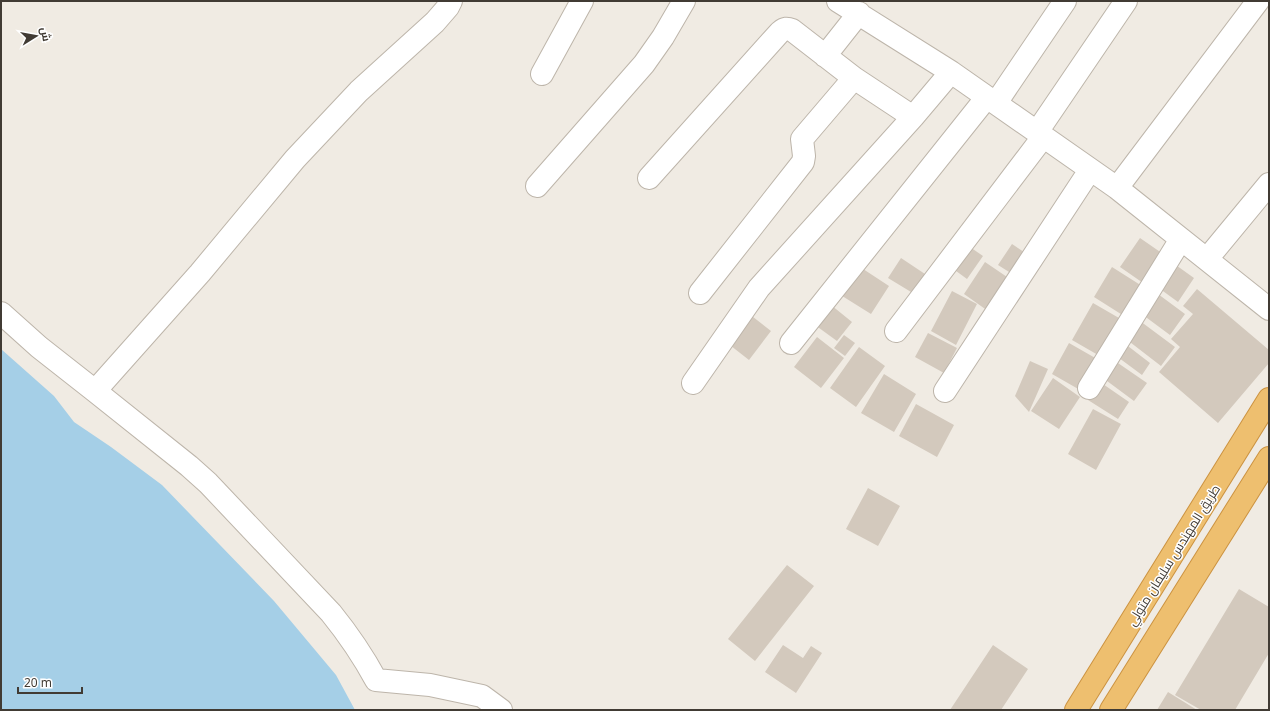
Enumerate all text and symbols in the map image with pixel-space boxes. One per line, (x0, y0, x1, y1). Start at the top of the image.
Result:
north arrow (16, 16, 56, 56)
text: ش (38, 26, 55, 42)
street label: طريق المهندس سليمان متولي (1122, 481, 1226, 630)
scale bar (18, 669, 82, 695)
text: 20 m (24, 674, 52, 691)

